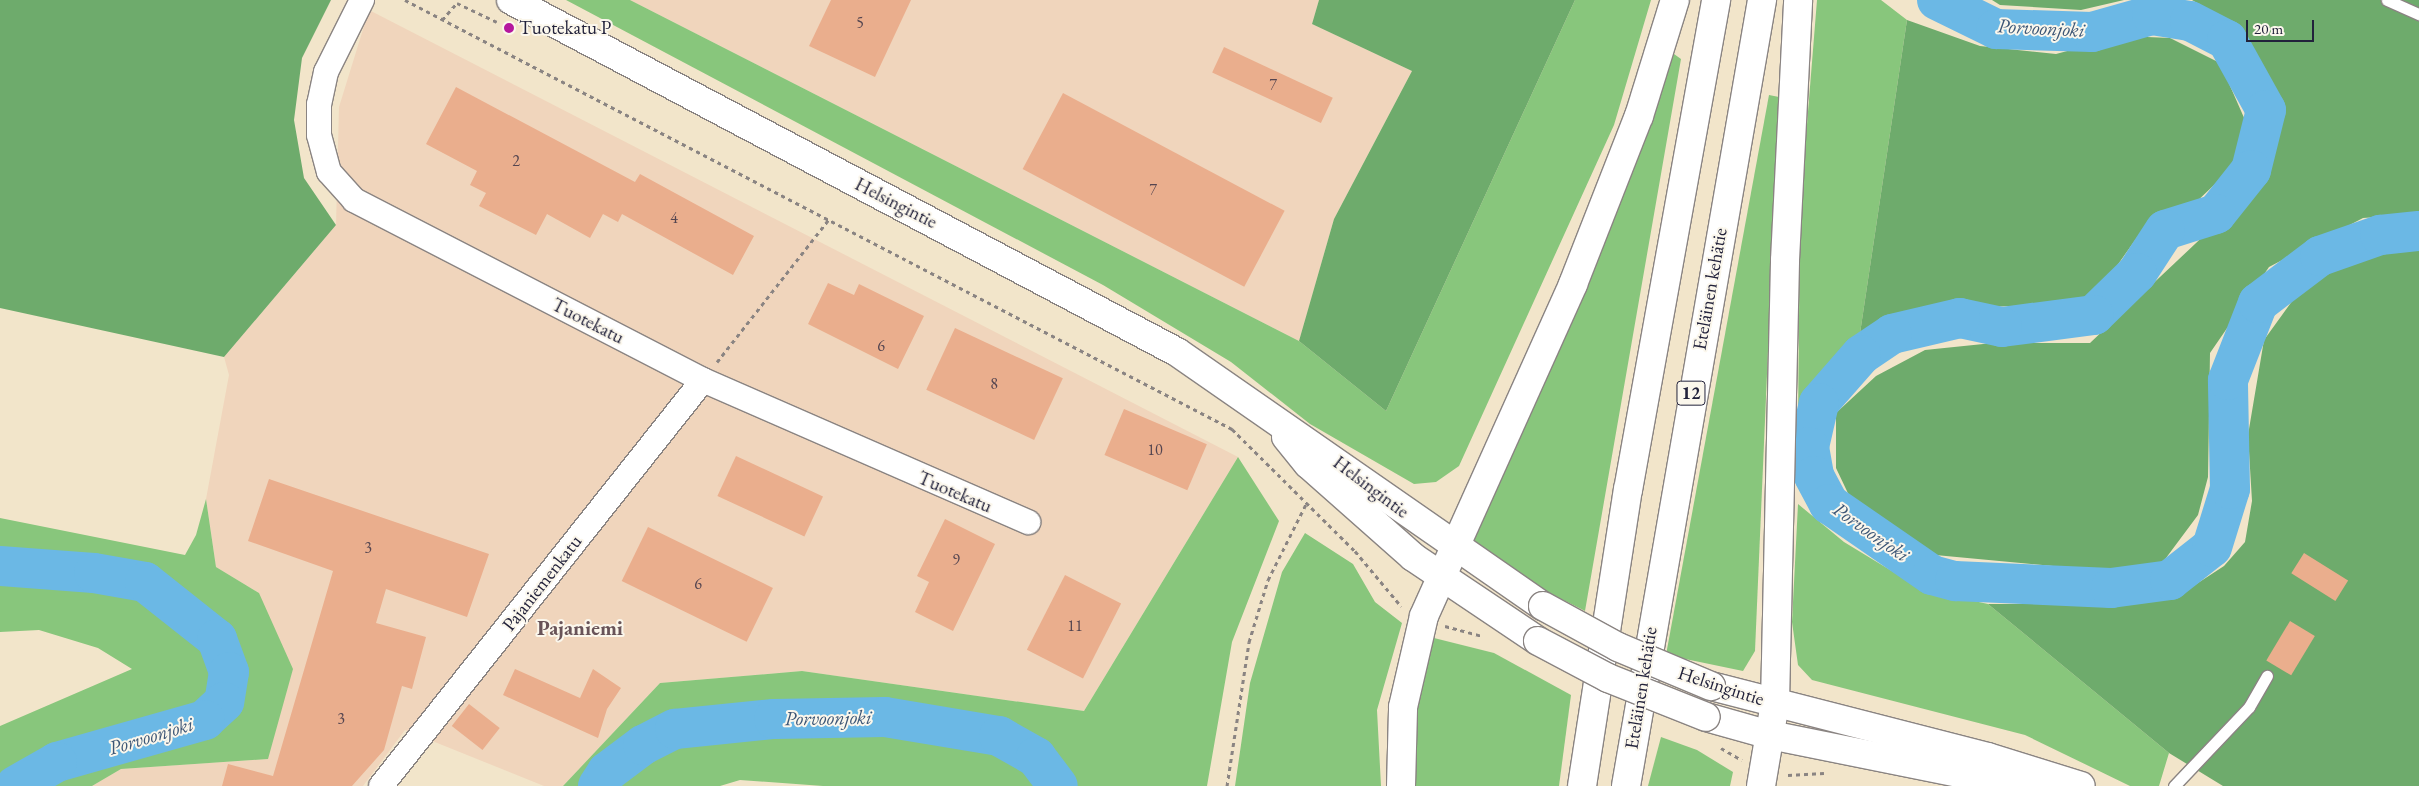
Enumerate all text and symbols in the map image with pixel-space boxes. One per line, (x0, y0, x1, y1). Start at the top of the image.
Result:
scale bar (2249, 10, 2316, 42)
house number: 5 (856, 13, 864, 33)
water label: Porvoonjoki (1997, 14, 2085, 42)
place label: Tuotekatu P (519, 17, 611, 39)
text: 20 m (2254, 19, 2283, 38)
marker: Tuotekatu P (503, 22, 515, 34)
house number: 7 (1269, 75, 1277, 95)
house number: 2 (512, 151, 520, 171)
street label: Helsingintie (851, 173, 941, 233)
house number: 7 (1149, 180, 1157, 200)
house number: 4 (670, 208, 678, 228)
street label: Eteläinen kehätie (1688, 226, 1732, 352)
street label: Tuotekatu (548, 293, 628, 349)
house number: 6 (877, 336, 885, 356)
house number: 8 (990, 374, 998, 394)
road number: 12 (1676, 378, 1706, 408)
house number: 10 (1147, 440, 1163, 460)
street label: Helsingintie (1329, 451, 1413, 523)
street label: Tuotekatu (915, 466, 995, 518)
water label: Porvoonjoki (1828, 497, 1914, 567)
street label: Pajaniemenkatu (497, 530, 587, 636)
house number: 3 (364, 538, 372, 558)
house number: 9 (952, 550, 960, 570)
house number: 6 (694, 574, 702, 594)
district label: Pajaniemi (537, 615, 623, 641)
house number: 11 (1067, 616, 1083, 636)
street label: Eteläinen kehätie (1620, 625, 1662, 751)
street label: Helsingintie (1675, 661, 1767, 711)
water label: Porvoonjoki (784, 705, 872, 731)
house number: 3 (337, 709, 345, 729)
water label: Porvoonjoki (106, 712, 196, 760)

